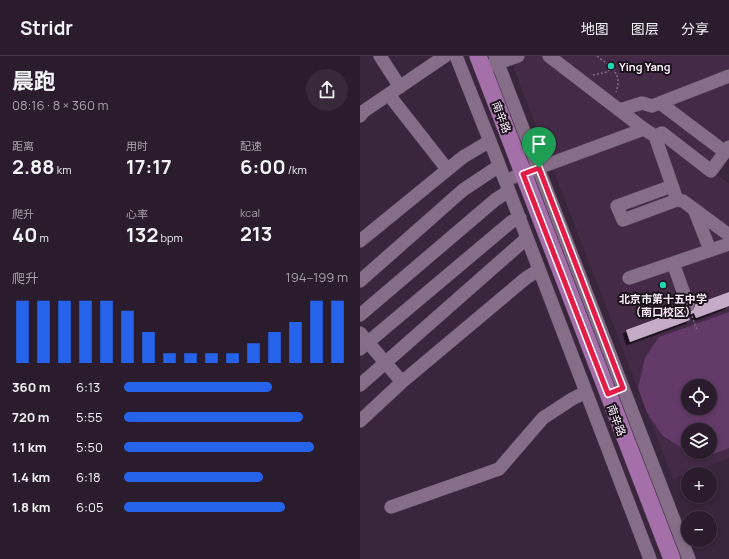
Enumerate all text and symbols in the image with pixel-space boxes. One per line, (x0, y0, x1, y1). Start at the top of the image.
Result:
text: Stridr (20, 15, 73, 41)
text: 地图 (581, 19, 609, 38)
text: 图层 (631, 19, 659, 38)
text: 分享 (681, 19, 709, 38)
place label: Ying Yang (619, 59, 671, 74)
marker: Ying Yang (606, 61, 616, 71)
text: 晨跑 (12, 66, 56, 96)
button: share (306, 69, 348, 111)
text: 08:16 · 8 × 360 m (12, 96, 109, 114)
street label: 南辛路 (489, 99, 515, 135)
pin (522, 127, 556, 168)
icon: arrive (528, 133, 550, 155)
text: 距离 (12, 138, 34, 153)
text: 用时 (126, 138, 148, 153)
text: 配速 (240, 138, 262, 153)
text: 2.88 (12, 153, 54, 180)
text: 17:17 (126, 153, 172, 180)
text: 6:00 (240, 153, 286, 180)
text: km (54, 162, 71, 177)
text: /km (286, 162, 307, 177)
text: kcal (240, 205, 260, 220)
text: 爬升 (12, 206, 34, 221)
text: 心率 (126, 206, 148, 221)
text: 213 (240, 220, 272, 247)
text: 40 (12, 221, 37, 248)
text: 132 (126, 221, 158, 248)
text: m (37, 230, 49, 245)
text: bpm (158, 230, 183, 245)
text: 194–199 m (286, 268, 348, 286)
text: 爬升 (12, 269, 38, 287)
marker: 北京市第十五中学 （南口校区） (658, 280, 668, 290)
place label: 北京市第十五中学 （南口校区） (619, 291, 707, 319)
text: 360 m (12, 378, 50, 396)
text: 6:13 (76, 378, 100, 396)
map controls (681, 379, 717, 547)
button: locate (681, 379, 717, 415)
street label: 南辛路 (604, 402, 630, 438)
text: 720 m (12, 408, 50, 426)
text: 5:55 (76, 408, 102, 426)
button: layers (681, 423, 717, 459)
text: 1.1 km (12, 438, 47, 456)
text: 5:50 (76, 438, 103, 456)
button: + (681, 467, 717, 503)
text: 1.4 km (12, 468, 50, 486)
text: 6:18 (76, 468, 101, 486)
text: 1.8 km (12, 498, 50, 516)
text: 6:05 (76, 498, 103, 516)
button: − (681, 511, 717, 547)

